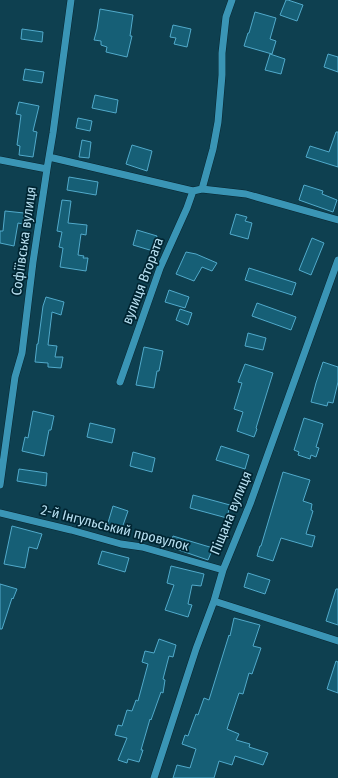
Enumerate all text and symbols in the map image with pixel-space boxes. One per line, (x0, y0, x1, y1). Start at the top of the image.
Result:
street label: Софіївська вулиця (8, 185, 40, 297)
street label: вулиця Втората (119, 235, 167, 327)
street label: Піщана вулиця (207, 469, 255, 557)
street label: 2-й Інгульський провулок (39, 501, 191, 555)

